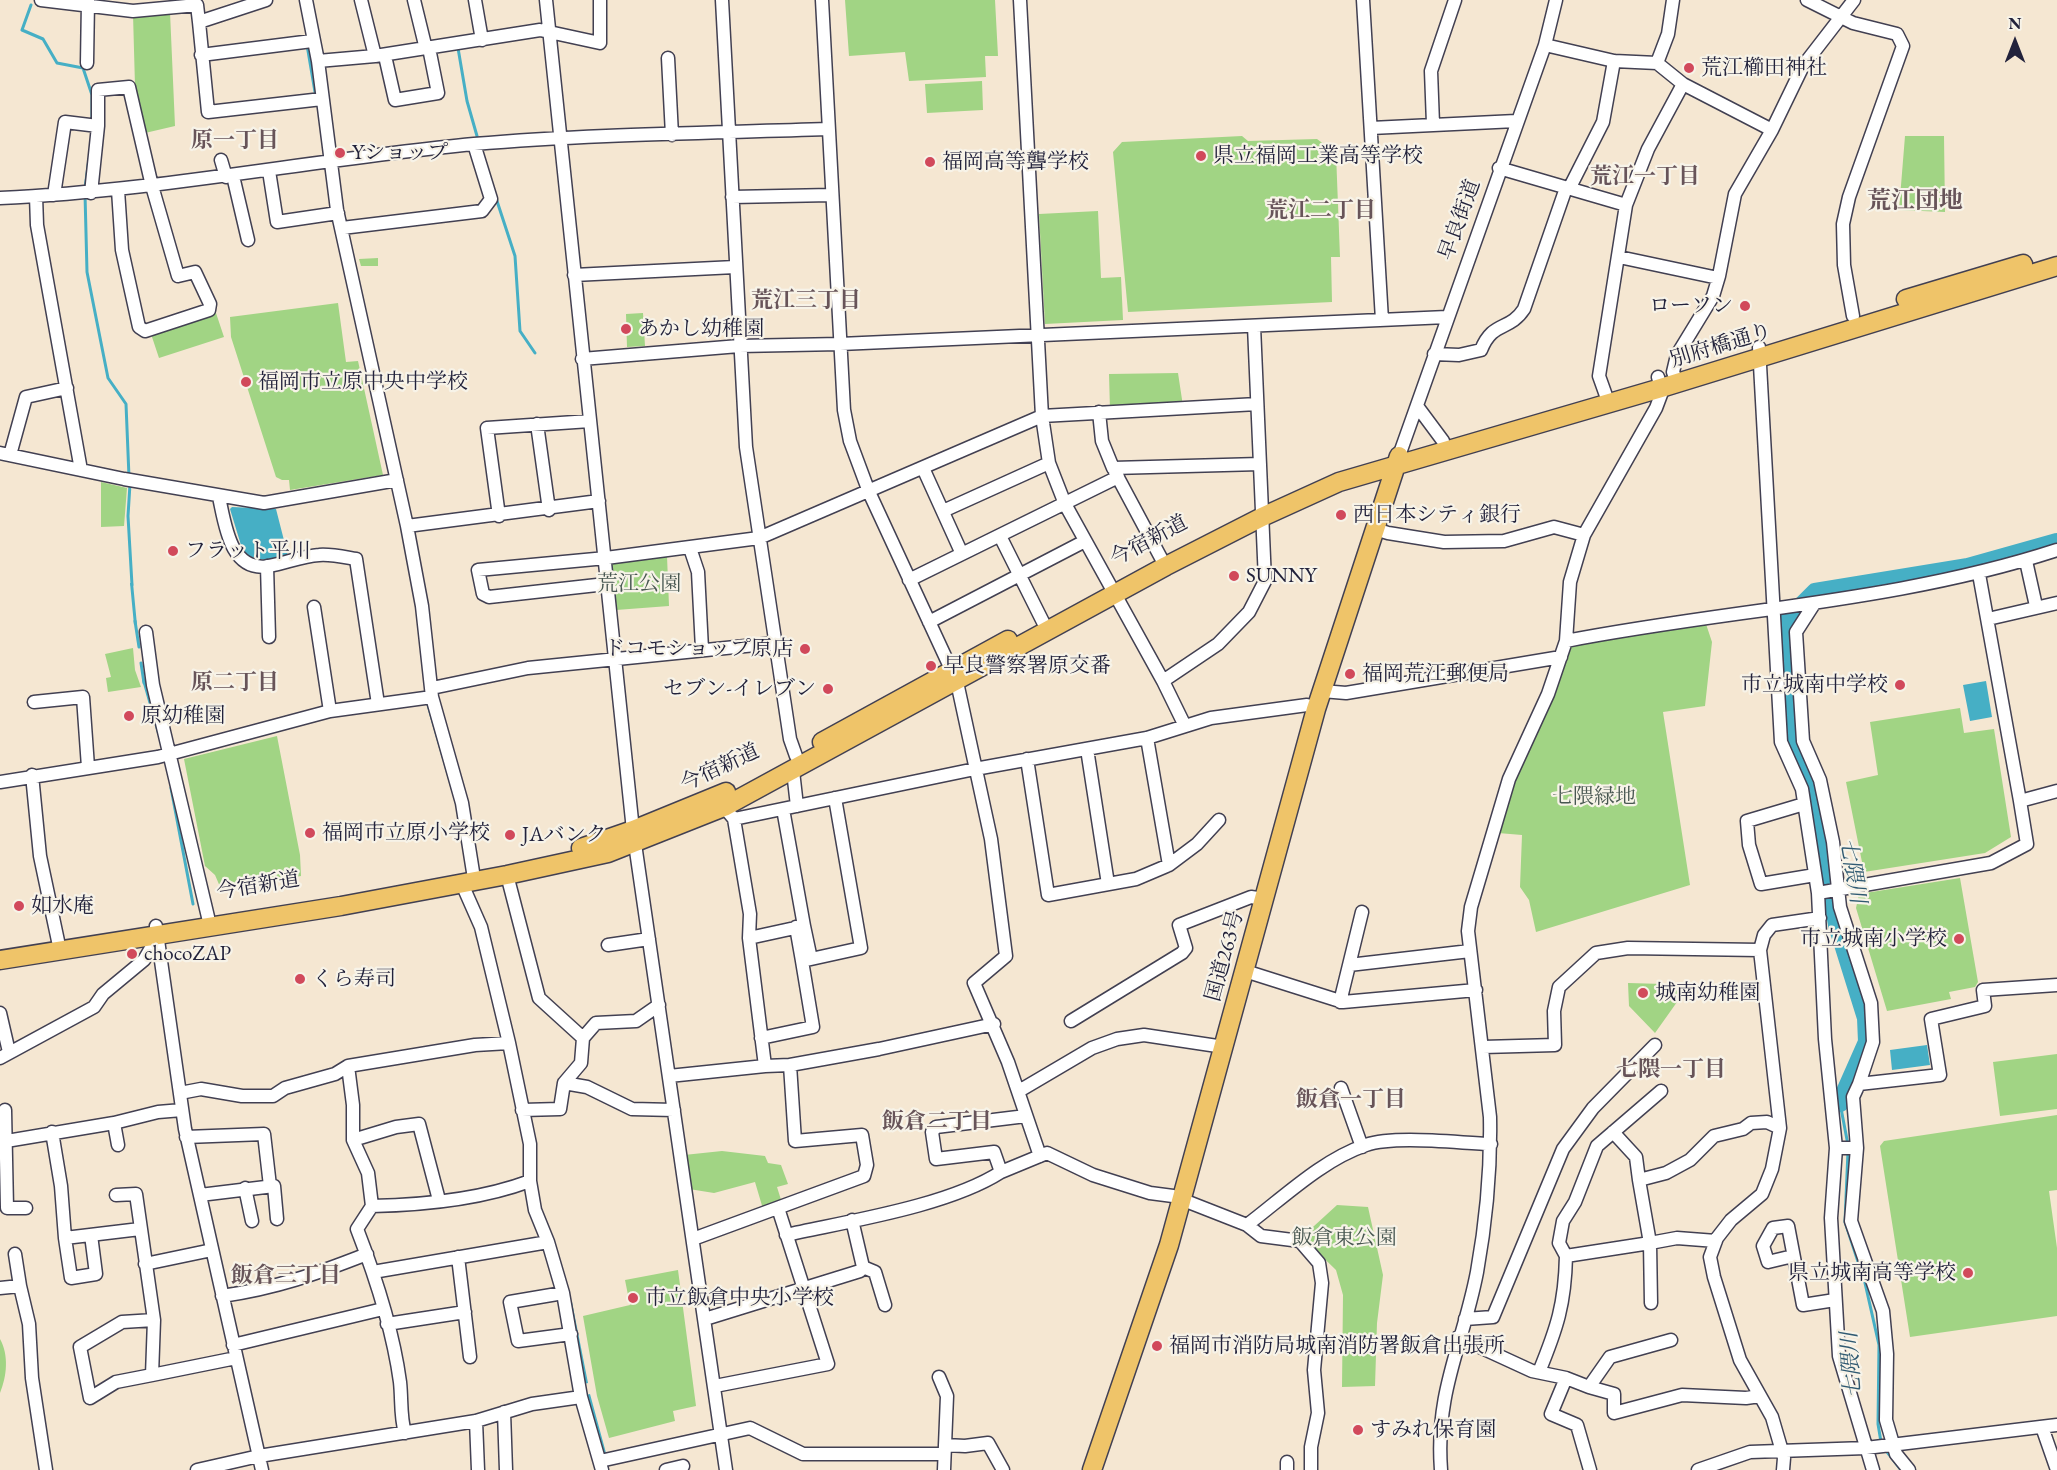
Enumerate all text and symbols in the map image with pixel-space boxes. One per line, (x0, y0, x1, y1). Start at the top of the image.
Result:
north arrow (1985, 12, 2045, 72)
text: N (2009, 13, 2021, 34)
place label: 荒江櫛田神社 (1701, 55, 1827, 81)
marker: 荒江櫛田神社 (1682, 61, 1696, 75)
district label: 原一丁目 (191, 128, 279, 154)
place label: Yショップ (352, 140, 448, 166)
place label: 県立福岡工業高等学校 (1213, 143, 1423, 169)
marker: Yショップ (333, 146, 347, 160)
place label: 福岡高等聾学校 (942, 149, 1089, 175)
marker: 県立福岡工業高等学校 (1194, 149, 1208, 163)
marker: 福岡高等聾学校 (923, 155, 937, 169)
district label: 荒江一丁目 (1590, 164, 1700, 190)
street label: 早良街道 (1434, 176, 1486, 264)
district label: 荒江団地 (1867, 187, 1963, 215)
district label: 荒江二丁目 (1266, 198, 1376, 224)
district label: 荒江三丁目 (751, 288, 861, 314)
place label: ローソン (1649, 293, 1733, 319)
marker: ローソン (1738, 299, 1752, 313)
place label: あかし幼稚園 (638, 316, 764, 342)
street label: 別府橋通り (1667, 319, 1775, 373)
marker: あかし幼稚園 (619, 322, 633, 336)
place label: 福岡市立原中央中学校 (258, 369, 468, 395)
marker: 福岡市立原中央中学校 (239, 375, 253, 389)
place label: 西日本シティ銀行 (1353, 502, 1521, 528)
marker: 西日本シティ銀行 (1334, 508, 1348, 522)
street label: 今宿新道 (1106, 510, 1192, 572)
place label: フラット平川 (185, 538, 311, 564)
marker: フラット平川 (166, 544, 180, 558)
place label: SUNNY (1246, 563, 1317, 589)
marker: SUNNY (1227, 569, 1241, 583)
park label: 荒江公園 (597, 571, 681, 597)
place label: ドコモショップ原店 (604, 636, 793, 662)
marker: ドコモショップ原店 (798, 642, 812, 656)
place label: 早良警察署原交番 (943, 653, 1111, 679)
marker: 早良警察署原交番 (924, 659, 938, 673)
place label: 福岡荒江郵便局 (1362, 661, 1509, 687)
marker: 福岡荒江郵便局 (1343, 667, 1357, 681)
district label: 原二丁目 (191, 670, 279, 696)
place label: 市立城南中学校 (1741, 672, 1888, 698)
place label: セブン-イレブン (663, 676, 816, 702)
marker: 市立城南中学校 (1893, 678, 1907, 692)
marker: セブン-イレブン (821, 682, 835, 696)
place label: 原幼稚園 (141, 703, 225, 729)
marker: 原幼稚園 (122, 709, 136, 723)
street label: 今宿新道 (677, 739, 763, 797)
park label: 七隈緑地 (1552, 784, 1636, 810)
place label: 福岡市立原小学校 (322, 820, 490, 846)
place label: JAバンク (522, 822, 607, 848)
marker: 福岡市立原小学校 (303, 826, 317, 840)
marker: JAバンク (503, 828, 517, 842)
water label: 七隈川 (1833, 836, 1871, 906)
street label: 今宿新道 (215, 867, 301, 905)
place label: 如水庵 (31, 893, 94, 919)
marker: 如水庵 (12, 899, 26, 913)
street label: 国道263号 (1201, 908, 1249, 1004)
place label: 市立城南小学校 (1800, 926, 1947, 952)
marker: 市立城南小学校 (1952, 932, 1966, 946)
place label: chocoZAP (144, 941, 231, 967)
marker: chocoZAP (125, 947, 139, 961)
place label: くら寿司 (312, 966, 396, 992)
marker: くら寿司 (293, 972, 307, 986)
place label: 城南幼稚園 (1655, 980, 1760, 1006)
marker: 城南幼稚園 (1636, 986, 1650, 1000)
district label: 七隈一丁目 (1616, 1057, 1726, 1083)
district label: 飯倉一丁目 (1296, 1087, 1406, 1113)
district label: 飯倉二丁目 (882, 1109, 992, 1135)
park label: 飯倉東公園 (1292, 1225, 1396, 1251)
place label: 県立城南高等学校 (1788, 1260, 1956, 1286)
district label: 飯倉三丁目 (231, 1263, 341, 1289)
marker: 県立城南高等学校 (1961, 1266, 1975, 1280)
place label: 市立飯倉中央小学校 (645, 1285, 834, 1311)
marker: 市立飯倉中央小学校 (626, 1291, 640, 1305)
water label: 七隈川 (1837, 1331, 1867, 1399)
place label: 福岡市消防局城南消防署飯倉出張所 (1169, 1333, 1505, 1359)
marker: 福岡市消防局城南消防署飯倉出張所 (1150, 1339, 1164, 1353)
place label: すみれ保育園 (1370, 1417, 1496, 1443)
marker: すみれ保育園 (1351, 1423, 1365, 1437)

